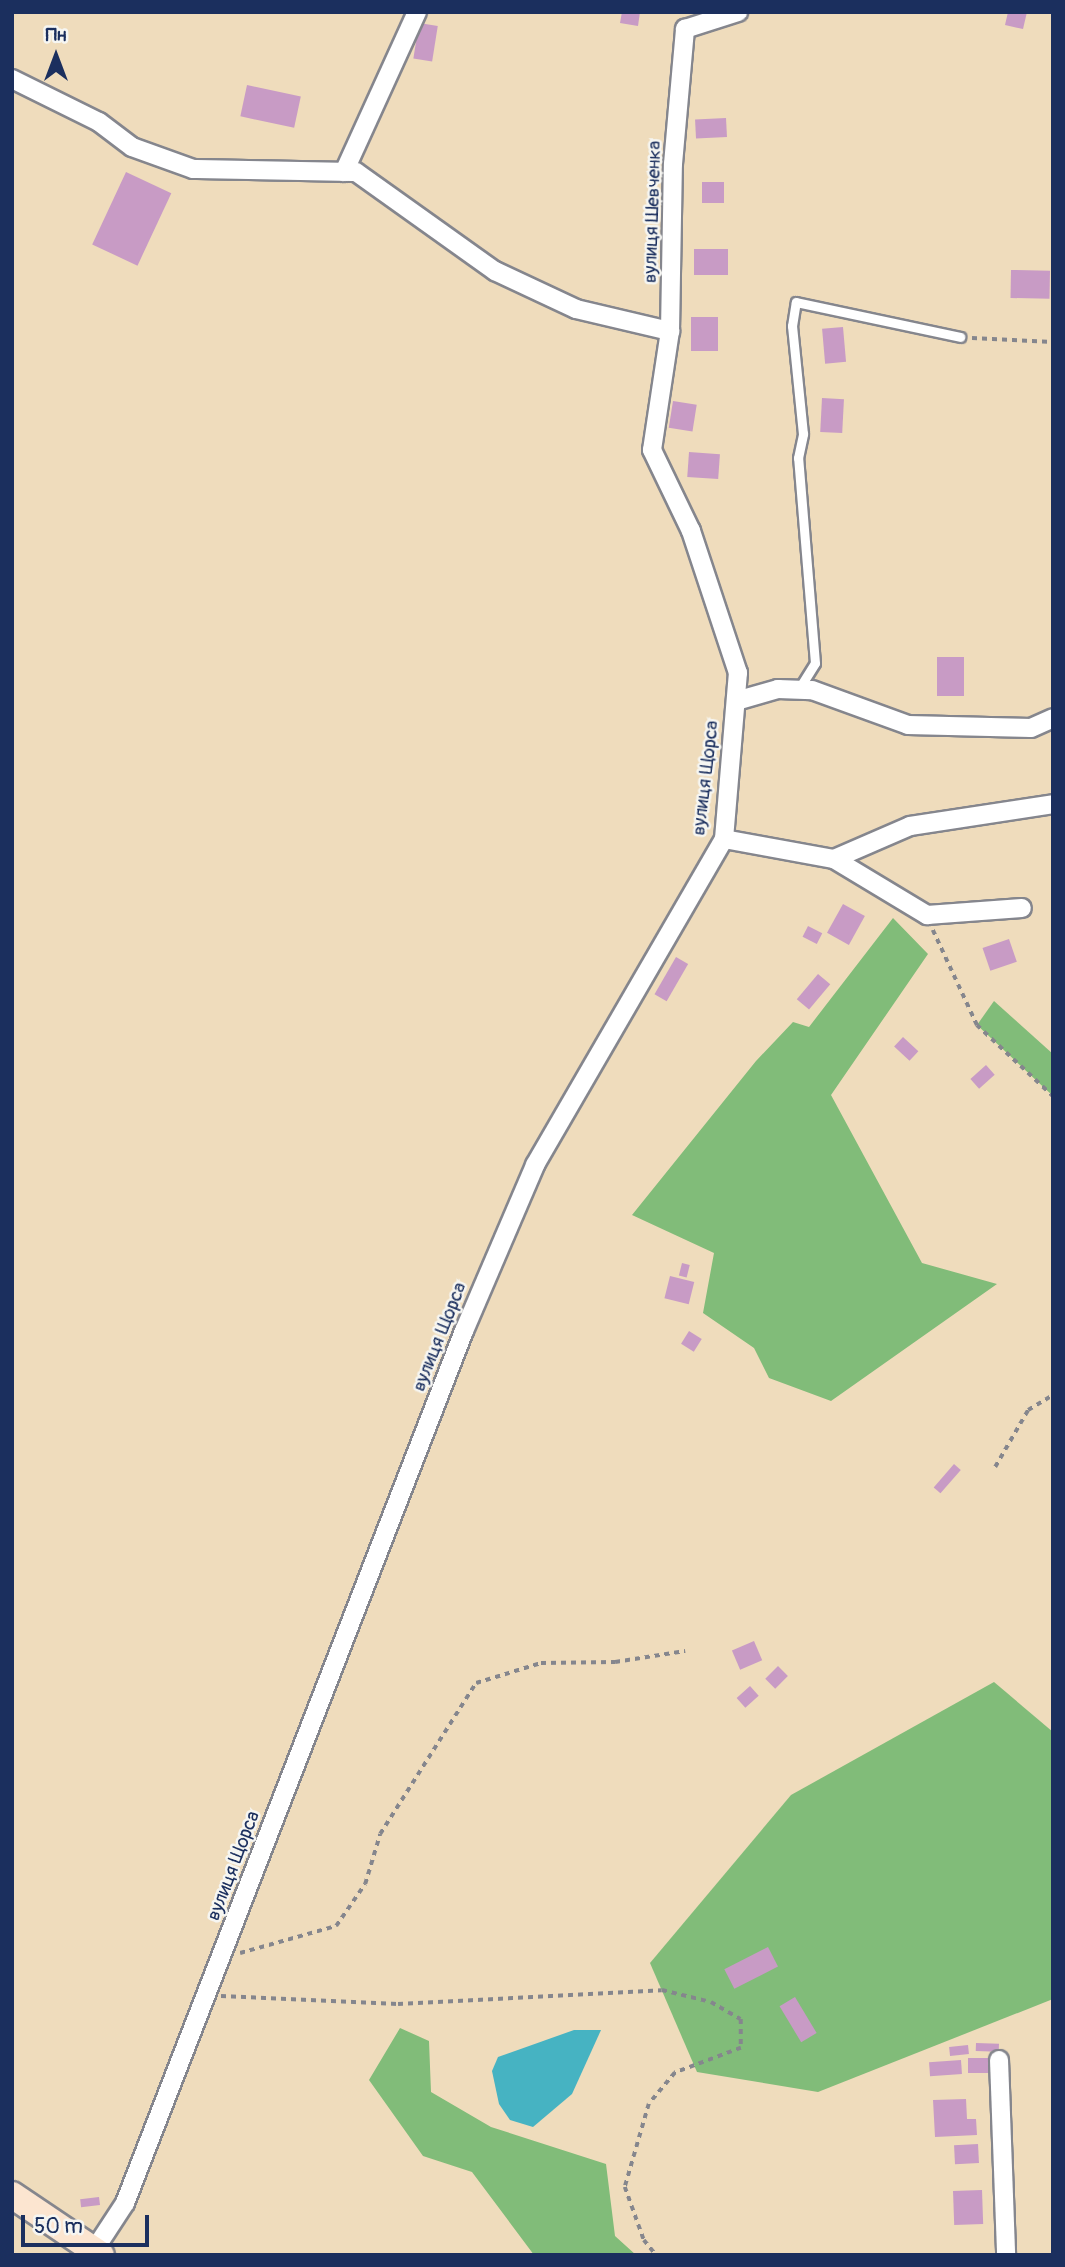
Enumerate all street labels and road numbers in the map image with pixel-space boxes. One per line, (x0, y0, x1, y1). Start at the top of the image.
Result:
street label: вулиця Шевченка (639, 141, 667, 283)
street label: вулиця Щорса (688, 719, 724, 837)
street label: вулиця Щорса (408, 1279, 472, 1395)
street label: вулиця Щорса (203, 1808, 265, 1924)

